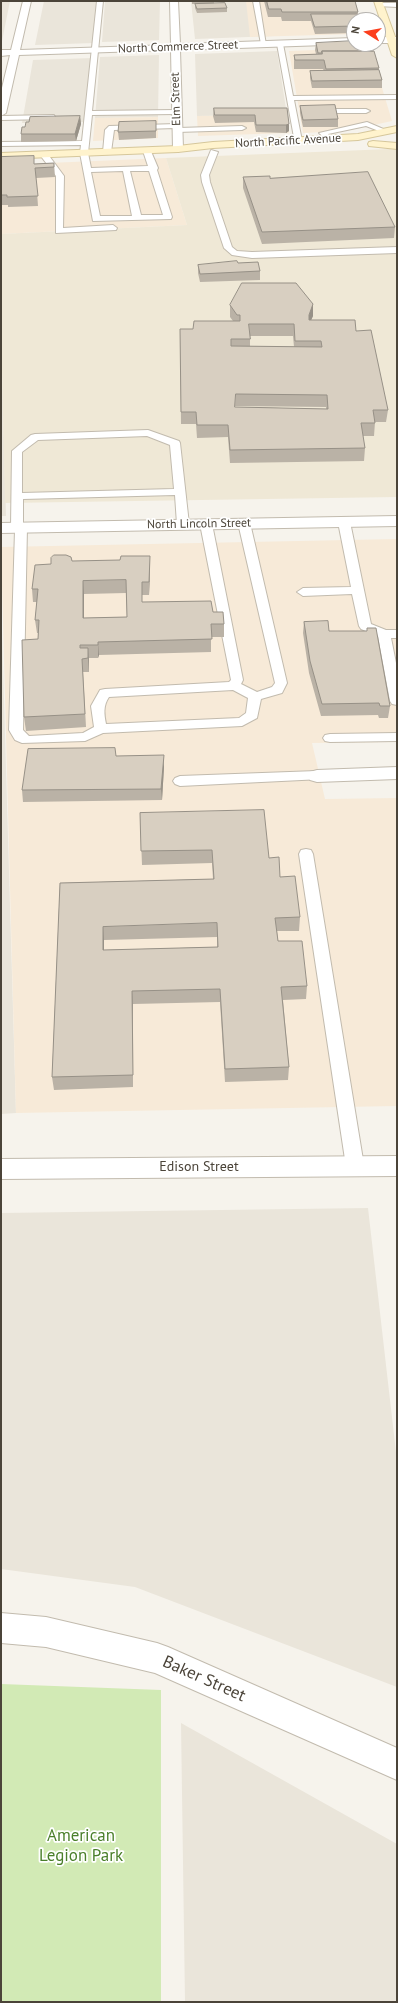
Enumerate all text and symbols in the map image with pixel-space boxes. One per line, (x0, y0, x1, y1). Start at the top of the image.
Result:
north arrow (346, 12, 386, 52)
text: N (348, 25, 363, 35)
street label: North Commerce Street (118, 38, 238, 56)
street label: Elm Street (168, 72, 184, 126)
street label: North Pacific Avenue (235, 131, 341, 151)
street label: North Lincoln Street (147, 516, 251, 532)
street label: Edison Street (159, 1159, 239, 1175)
street label: Baker Street (159, 1652, 249, 1706)
park label: American Legion Park (39, 1826, 123, 1866)

